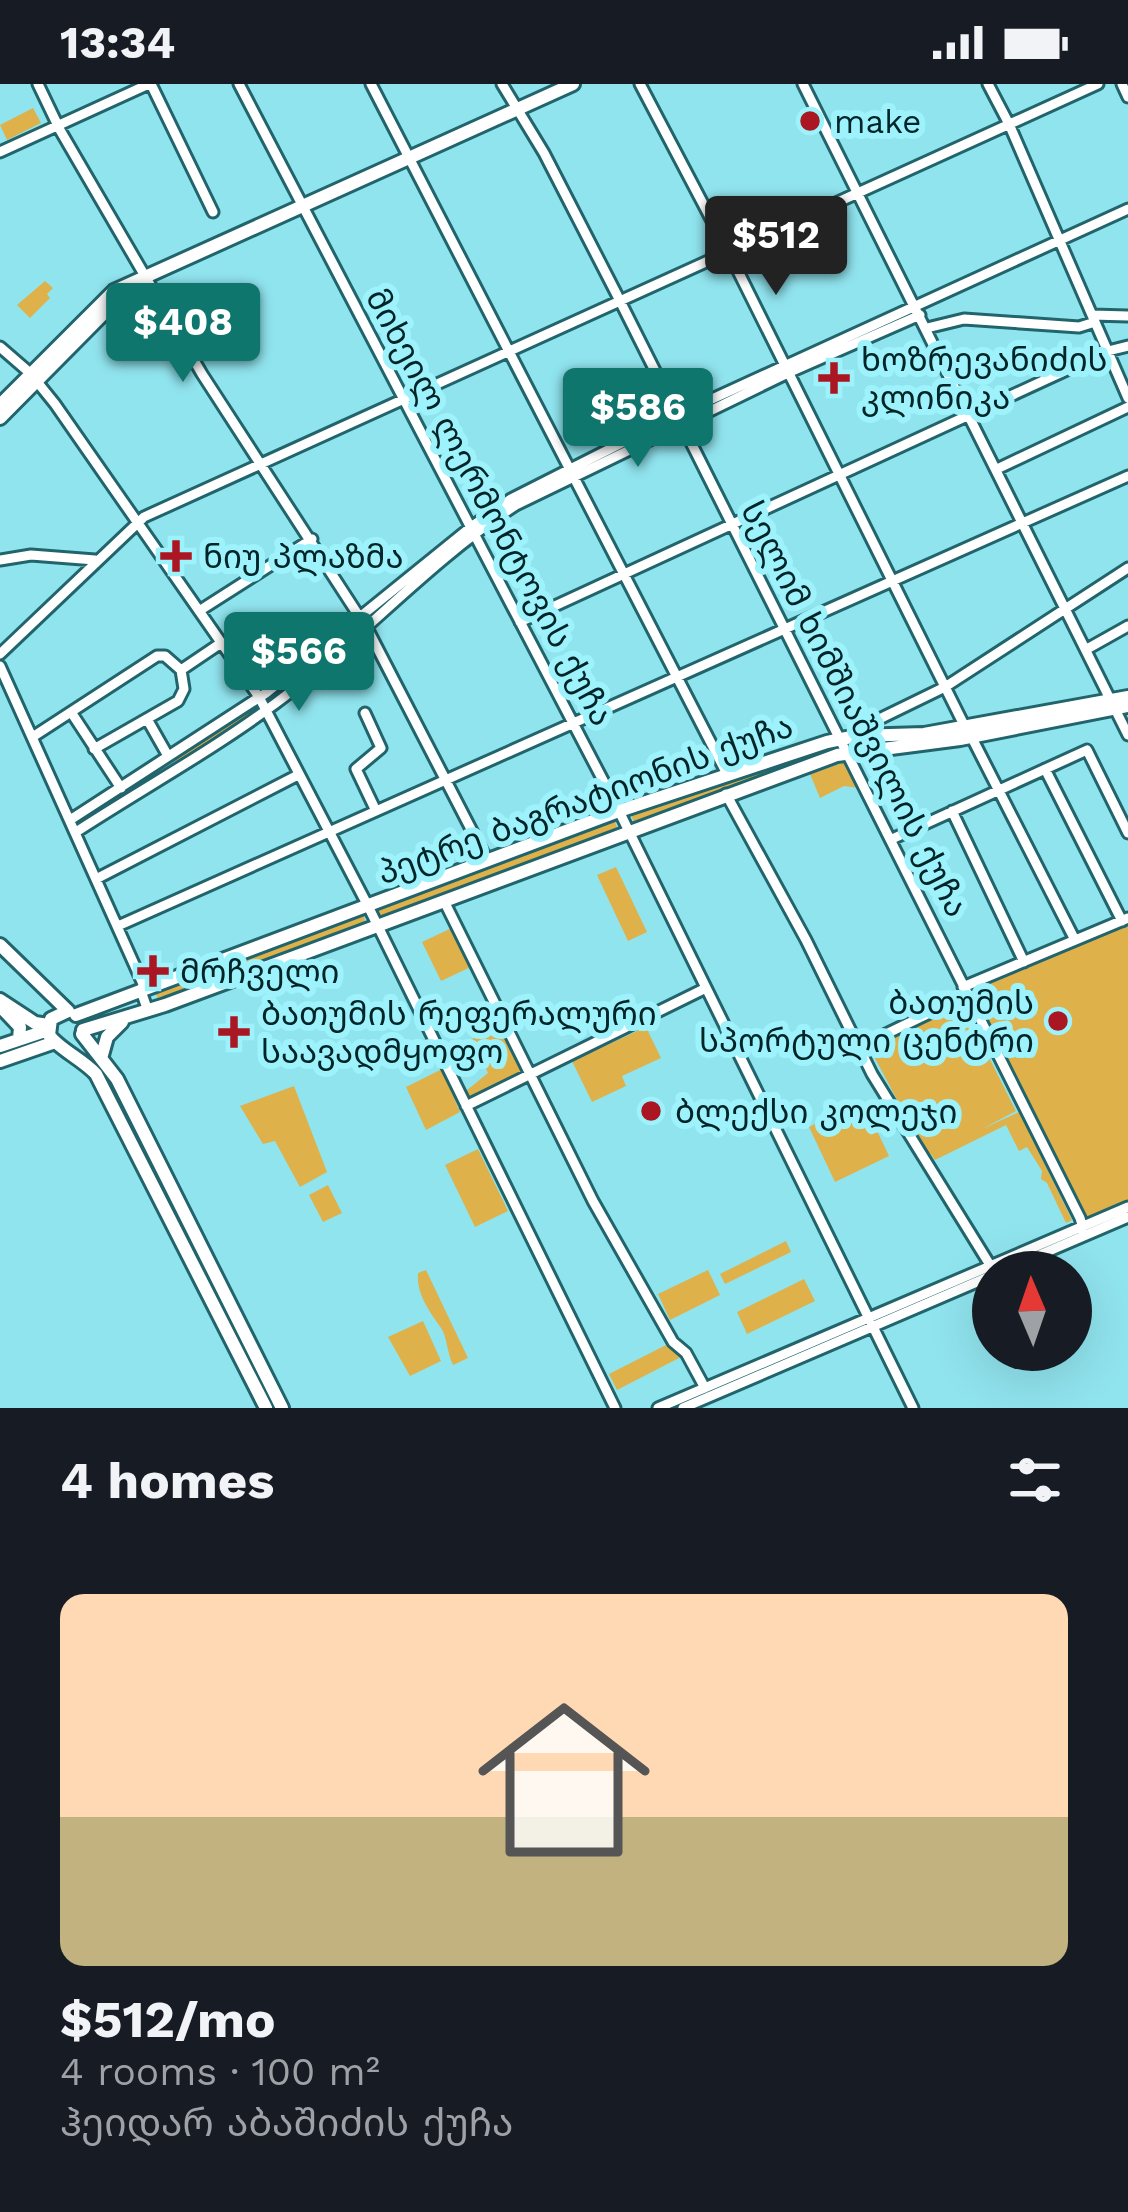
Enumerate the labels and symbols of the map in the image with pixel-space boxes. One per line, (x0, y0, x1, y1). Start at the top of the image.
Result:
place label: make (834, 102, 921, 141)
marker: make (797, 108, 823, 134)
pin: $512 (705, 196, 847, 298)
street label: მიხეილ ლერმონტოვის ქუჩა (357, 282, 622, 733)
pin: $408 (112, 283, 254, 385)
place label: ხოზრევანიძის კლინიკა (861, 340, 1108, 418)
marker: ხოზრევანიძის კლინიკა (818, 362, 850, 394)
pin: $586 (567, 368, 709, 470)
street label: სელიმ ხიმშიაშვილის ქუჩა (732, 495, 977, 924)
place label: ნიუ პლაზმა (203, 537, 404, 577)
marker: ნიუ პლაზმა (160, 540, 192, 572)
pin: $566 (228, 612, 370, 714)
street label: პეტრე ბაგრატიონის ქუჩა (372, 706, 798, 892)
place label: მრჩველი (180, 952, 340, 992)
marker: მრჩველი (137, 955, 169, 987)
place label: ბათუმის სპორტული ცენტრი (699, 983, 1034, 1061)
place label: ბათუმის რეფერალური საავადმყოფო (261, 994, 657, 1072)
marker: ბათუმის სპორტული ცენტრი (1045, 1008, 1071, 1034)
marker: ბათუმის რეფერალური საავადმყოფო (218, 1016, 250, 1048)
place label: ბლექსი კოლეჯი (675, 1092, 957, 1132)
marker: ბლექსი კოლეჯი (638, 1098, 664, 1124)
north arrow (972, 1251, 1092, 1371)

